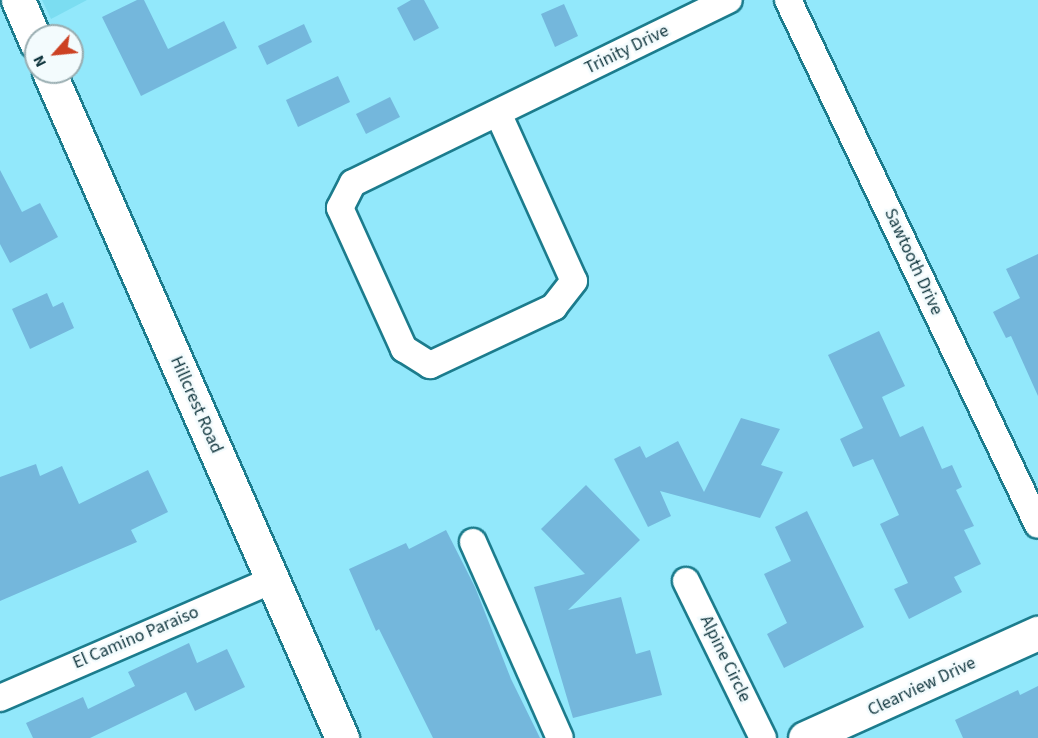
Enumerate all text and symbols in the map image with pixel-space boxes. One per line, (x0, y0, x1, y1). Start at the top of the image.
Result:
street label: Trinity Drive (581, 20, 673, 80)
north arrow (24, 24, 84, 84)
text: N (28, 52, 52, 71)
street label: Sawtooth Drive (879, 205, 947, 319)
street label: Hillcrest Road (165, 353, 227, 457)
street label: El Camino Paraiso (70, 602, 202, 674)
street label: Alpine Circle (695, 612, 755, 706)
street label: Clearview Drive (865, 653, 979, 721)

